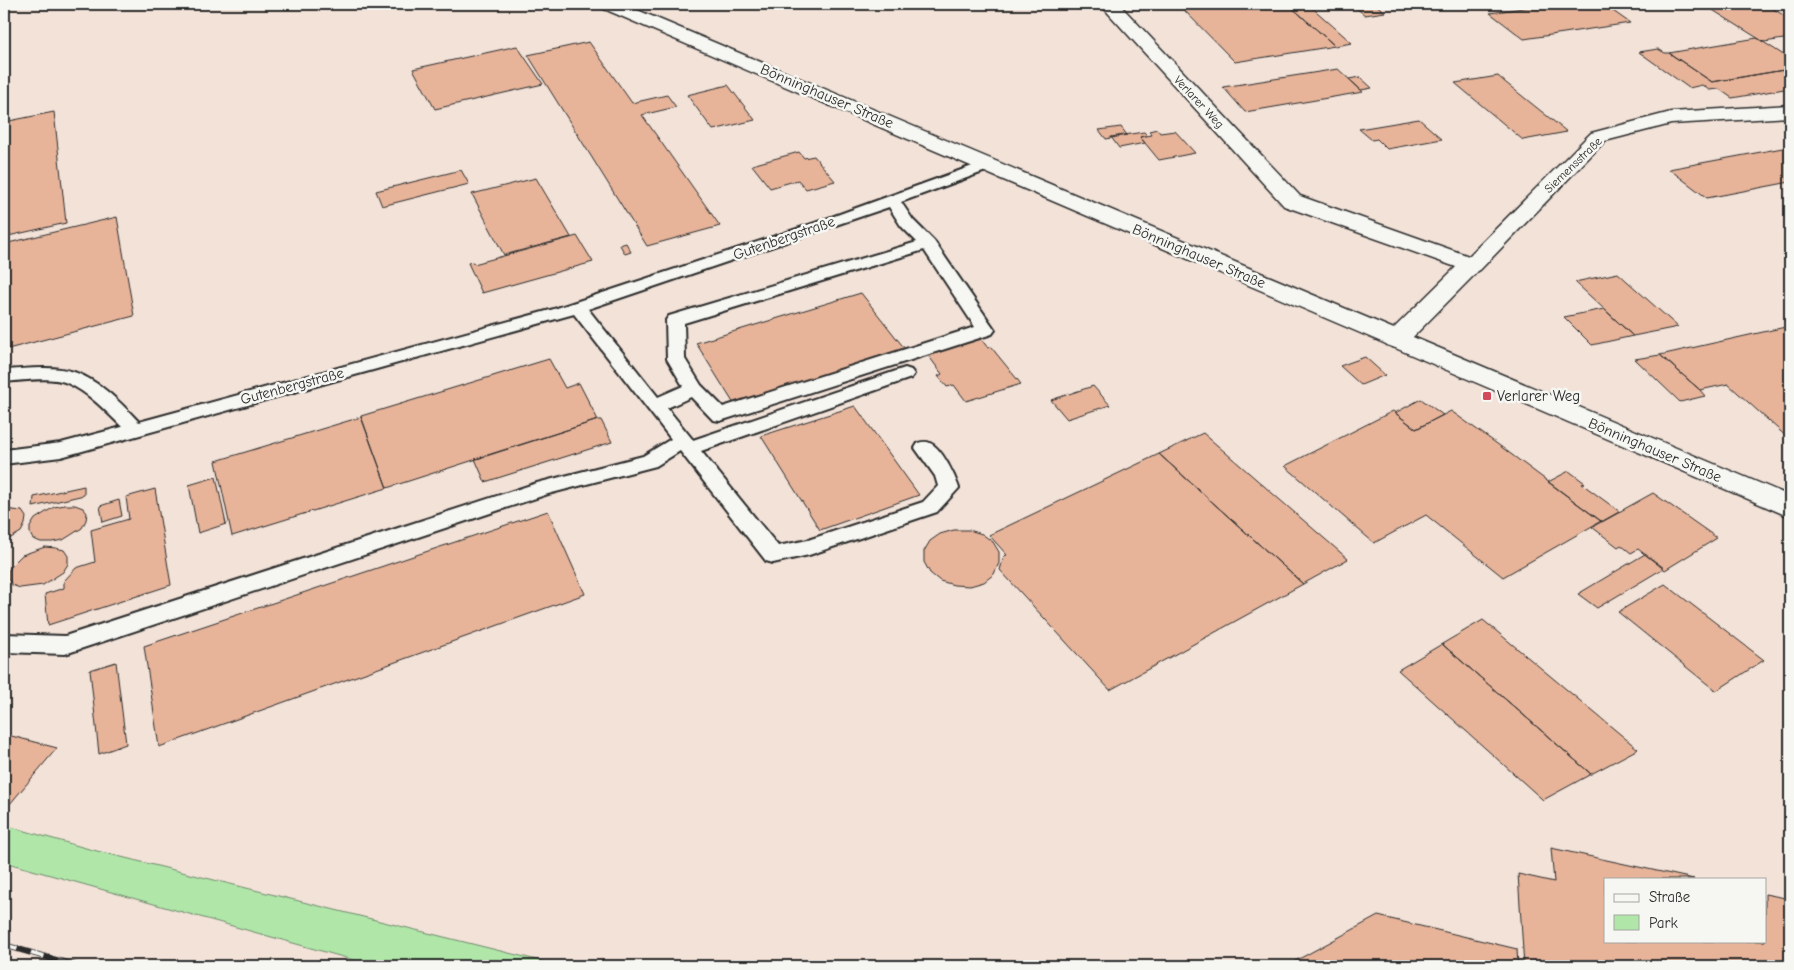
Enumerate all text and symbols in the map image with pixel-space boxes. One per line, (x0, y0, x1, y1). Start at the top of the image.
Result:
street label: Bönninghauser Straße (758, 60, 897, 132)
street label: Verlarer Weg (1171, 73, 1227, 131)
street label: Siemensstraße (1541, 134, 1605, 196)
street label: Gutenbergstraße (731, 212, 838, 264)
street label: Bönninghauser Straße (1130, 220, 1269, 292)
street label: Gutenbergstraße (238, 363, 346, 408)
place label: Verlarer Weg (1497, 387, 1580, 405)
marker: Verlarer Weg (1481, 390, 1493, 402)
street label: Bönninghauser Straße (1586, 414, 1725, 486)
legend (1604, 878, 1766, 942)
text: Straße (1649, 888, 1691, 906)
text: Park (1649, 914, 1678, 932)

